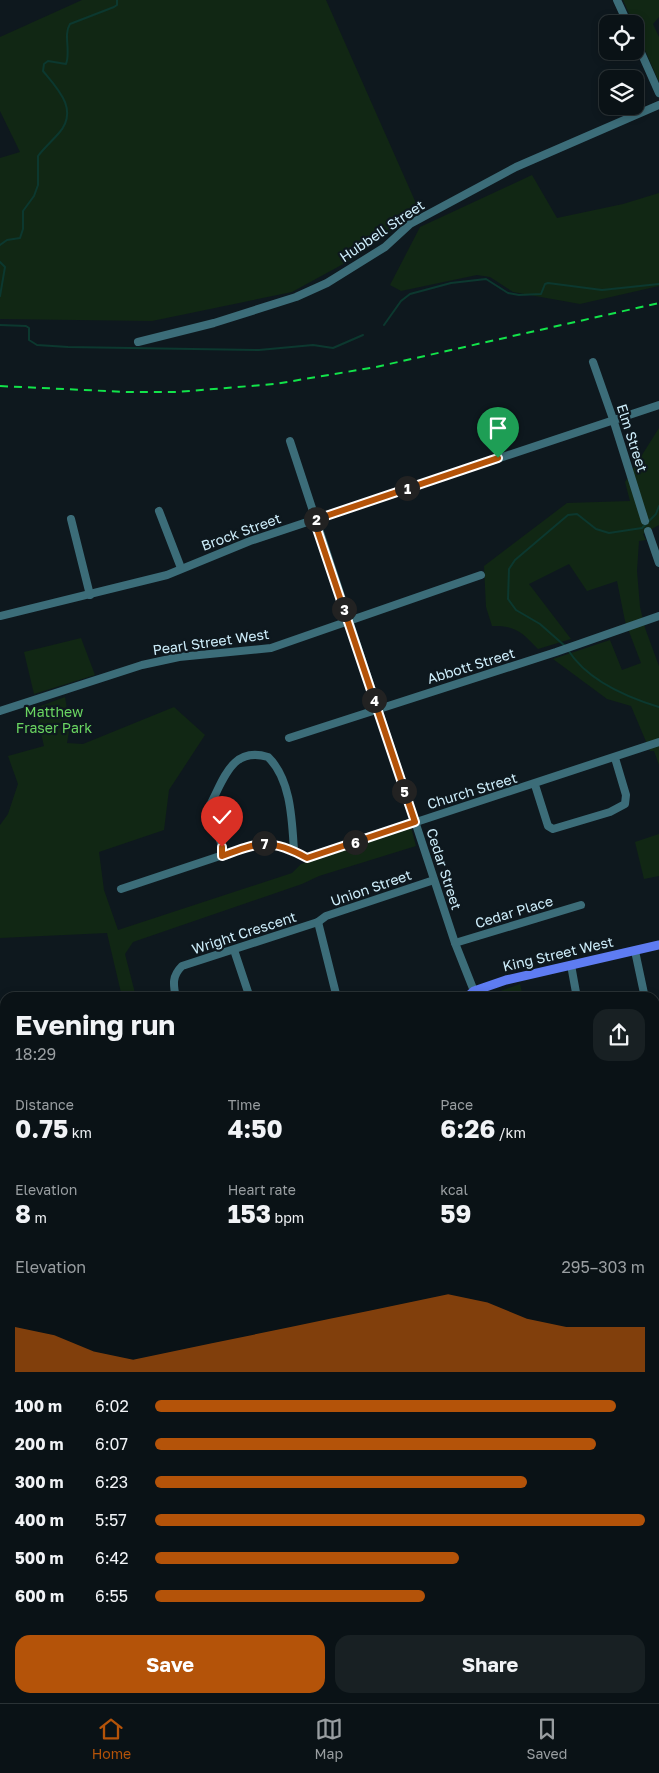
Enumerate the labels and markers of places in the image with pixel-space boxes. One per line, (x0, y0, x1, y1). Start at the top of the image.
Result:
pin (477, 407, 519, 458)
pin: 1 (394, 476, 420, 500)
pin: 2 (304, 506, 328, 532)
pin: 3 (332, 596, 356, 622)
pin: 4 (362, 688, 386, 712)
pin: 5 (392, 778, 416, 804)
pin (201, 796, 243, 847)
pin: 7 (252, 830, 276, 856)
pin: 6 (342, 830, 368, 854)

